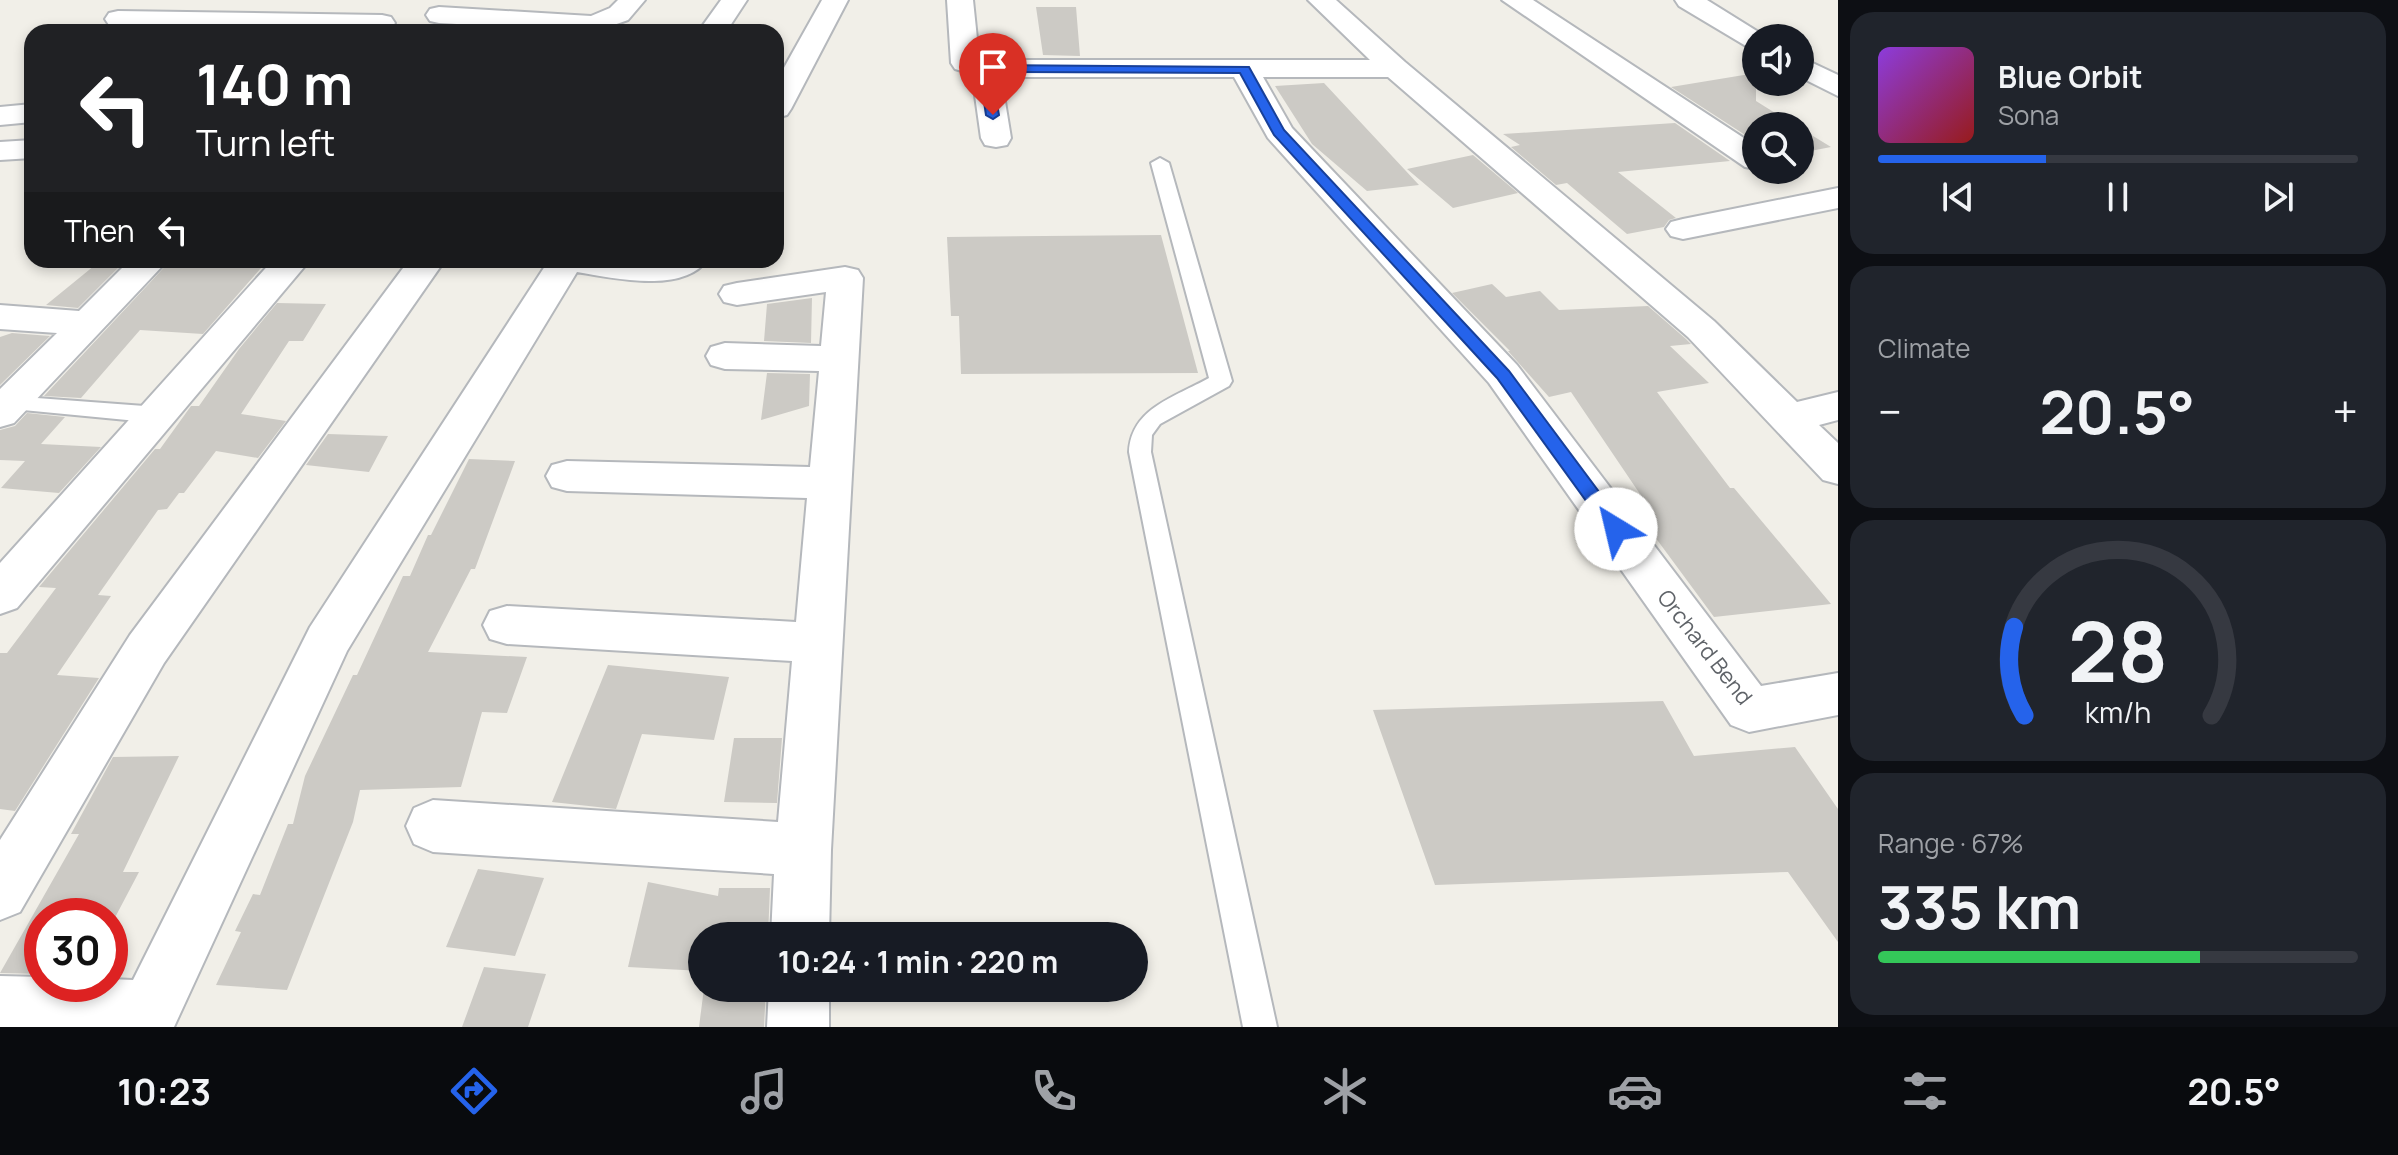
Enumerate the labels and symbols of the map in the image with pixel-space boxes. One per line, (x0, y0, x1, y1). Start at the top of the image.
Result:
pin (959, 33, 1027, 115)
position arrow (1574, 487, 1658, 571)
street label: Orchard Bend (1651, 583, 1759, 711)
speed limit sign: 30 (24, 898, 128, 1002)

